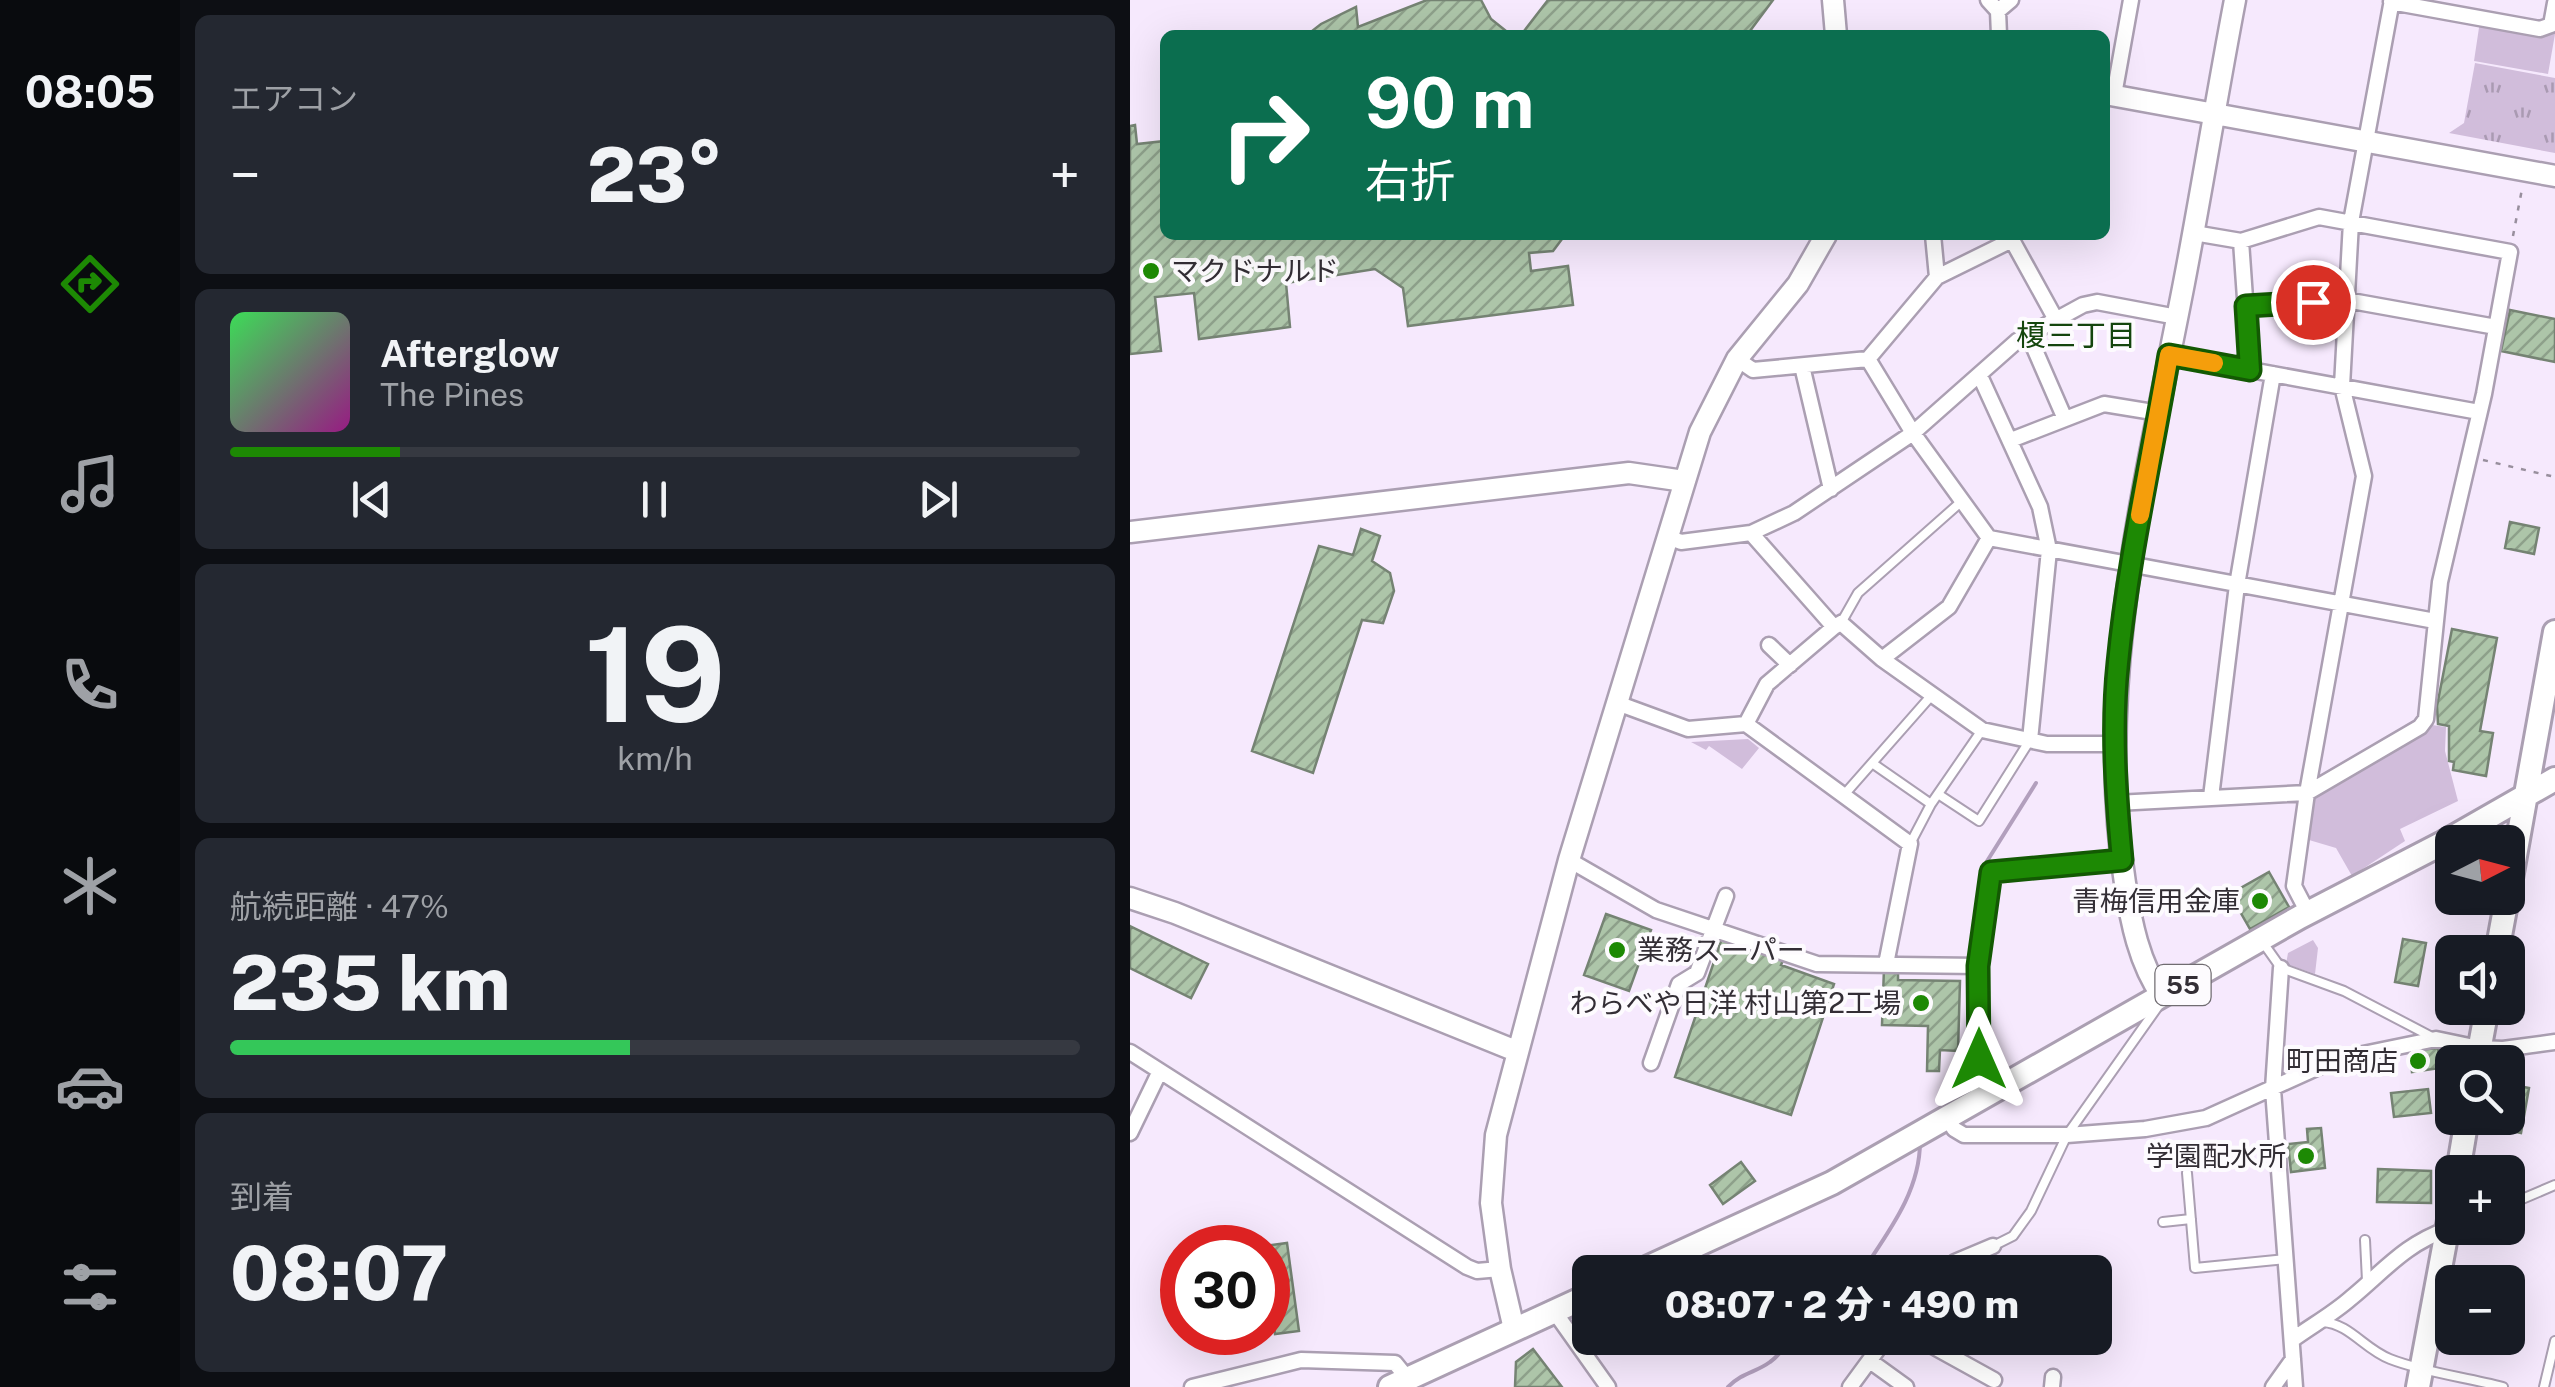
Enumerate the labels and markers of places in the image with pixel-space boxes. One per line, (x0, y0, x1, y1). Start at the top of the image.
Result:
place label: マクドナルド (1171, 254, 1339, 287)
marker: マクドナルド (1140, 260, 1162, 282)
pin (2271, 260, 2356, 345)
place label: 青梅信用金庫 (2072, 884, 2240, 917)
marker: 青梅信用金庫 (2249, 890, 2271, 912)
place label: 業務スーパー (1637, 933, 1805, 966)
marker: 業務スーパー (1606, 939, 1628, 961)
place label: わらべや日洋 村山第2工場 (1570, 986, 1901, 1019)
marker: わらべや日洋 村山第2工場 (1910, 992, 1932, 1014)
place label: 町田商店 (2286, 1044, 2398, 1077)
marker: 町田商店 (2407, 1050, 2429, 1072)
place label: 学園配水所 (2146, 1139, 2286, 1172)
marker: 学園配水所 (2295, 1145, 2317, 1167)

